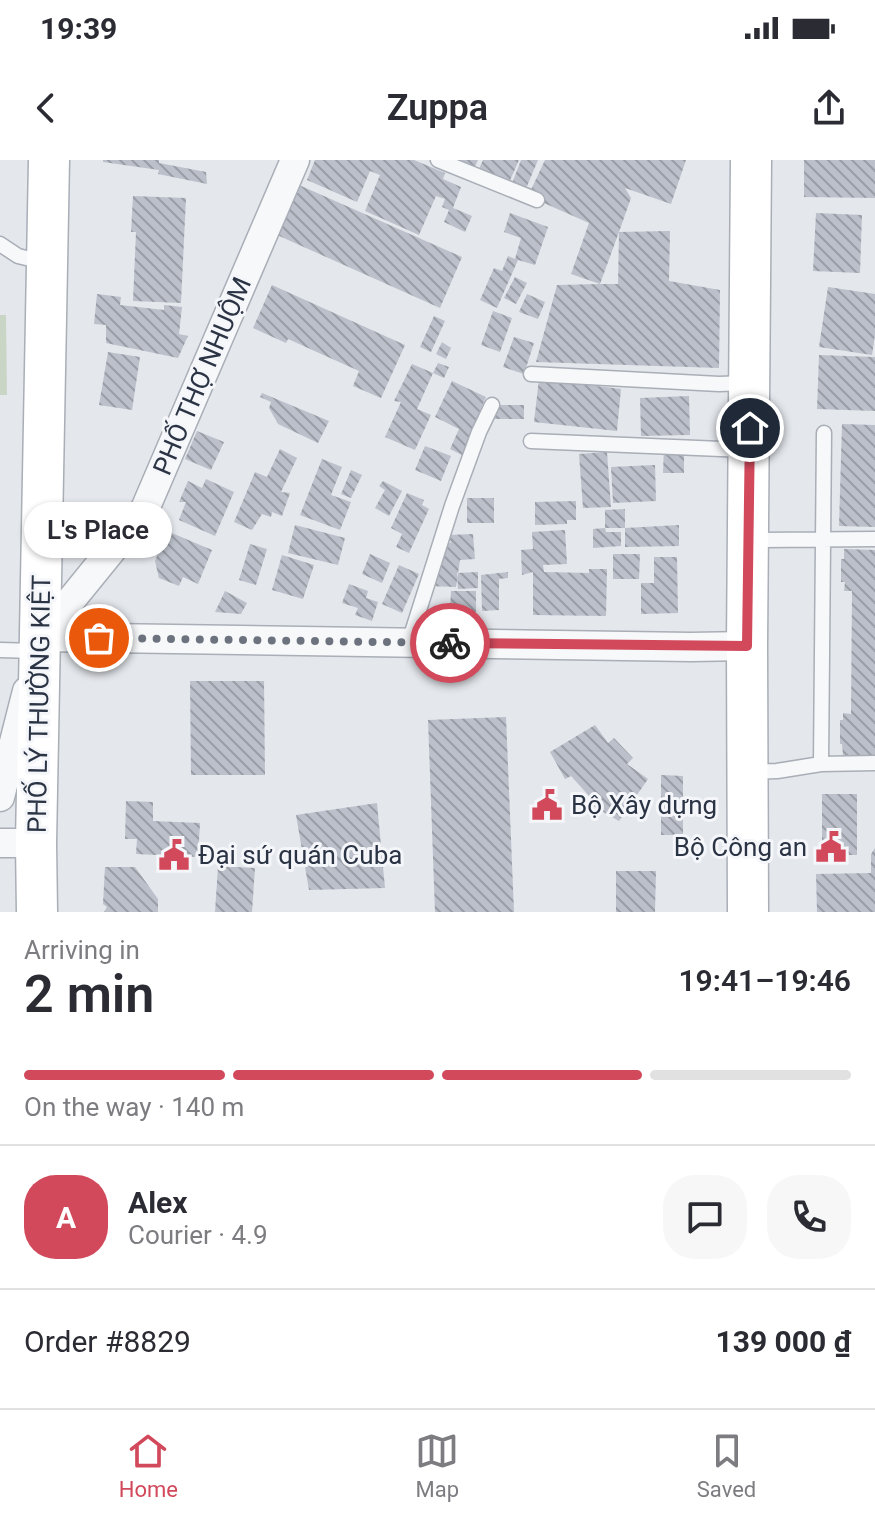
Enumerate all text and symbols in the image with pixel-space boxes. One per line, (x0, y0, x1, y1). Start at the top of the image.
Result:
text: 19:39 (40, 11, 117, 46)
icon: back (24, 86, 68, 130)
icon: share (807, 86, 851, 130)
text: Zuppa (387, 87, 488, 129)
street label: PHỐ THỢ NHUỘM (145, 272, 257, 479)
pin (716, 394, 784, 462)
icon: home (728, 406, 772, 450)
callout: L's Place (25, 502, 173, 558)
text: L's Place (47, 515, 149, 545)
street label: PHỐ LÝ THƯỜNG KIỆT (20, 574, 56, 833)
courier (410, 603, 490, 683)
pin (65, 604, 133, 672)
icon: bag (77, 616, 121, 660)
icon: bike (428, 621, 472, 665)
public building icon: Bộ Xây dựng (530, 788, 564, 822)
place label: Bộ Xây dựng (571, 790, 717, 820)
public building icon: Bộ Công an (814, 830, 848, 864)
place label: Bộ Công an (674, 832, 807, 862)
public building icon: Đại sứ quán Cuba (157, 838, 191, 872)
place label: Đại sứ quán Cuba (198, 840, 402, 870)
text: Arriving in (24, 935, 140, 965)
text: 19:41–19:46 (678, 963, 851, 998)
text: 2 min (24, 964, 154, 1025)
text: On the way · 140 m (24, 1092, 244, 1122)
button: chat (663, 1175, 747, 1259)
button: phone (767, 1175, 851, 1259)
text: Alex (128, 1185, 188, 1220)
text: A (56, 1200, 76, 1235)
text: Courier · 4.9 (128, 1220, 268, 1250)
text: Order #8829 (24, 1324, 191, 1359)
text: 139 000 ₫ (715, 1324, 851, 1359)
tab: Home (119, 1429, 178, 1502)
tab: Map (415, 1429, 459, 1502)
tab: Saved (697, 1429, 756, 1502)

